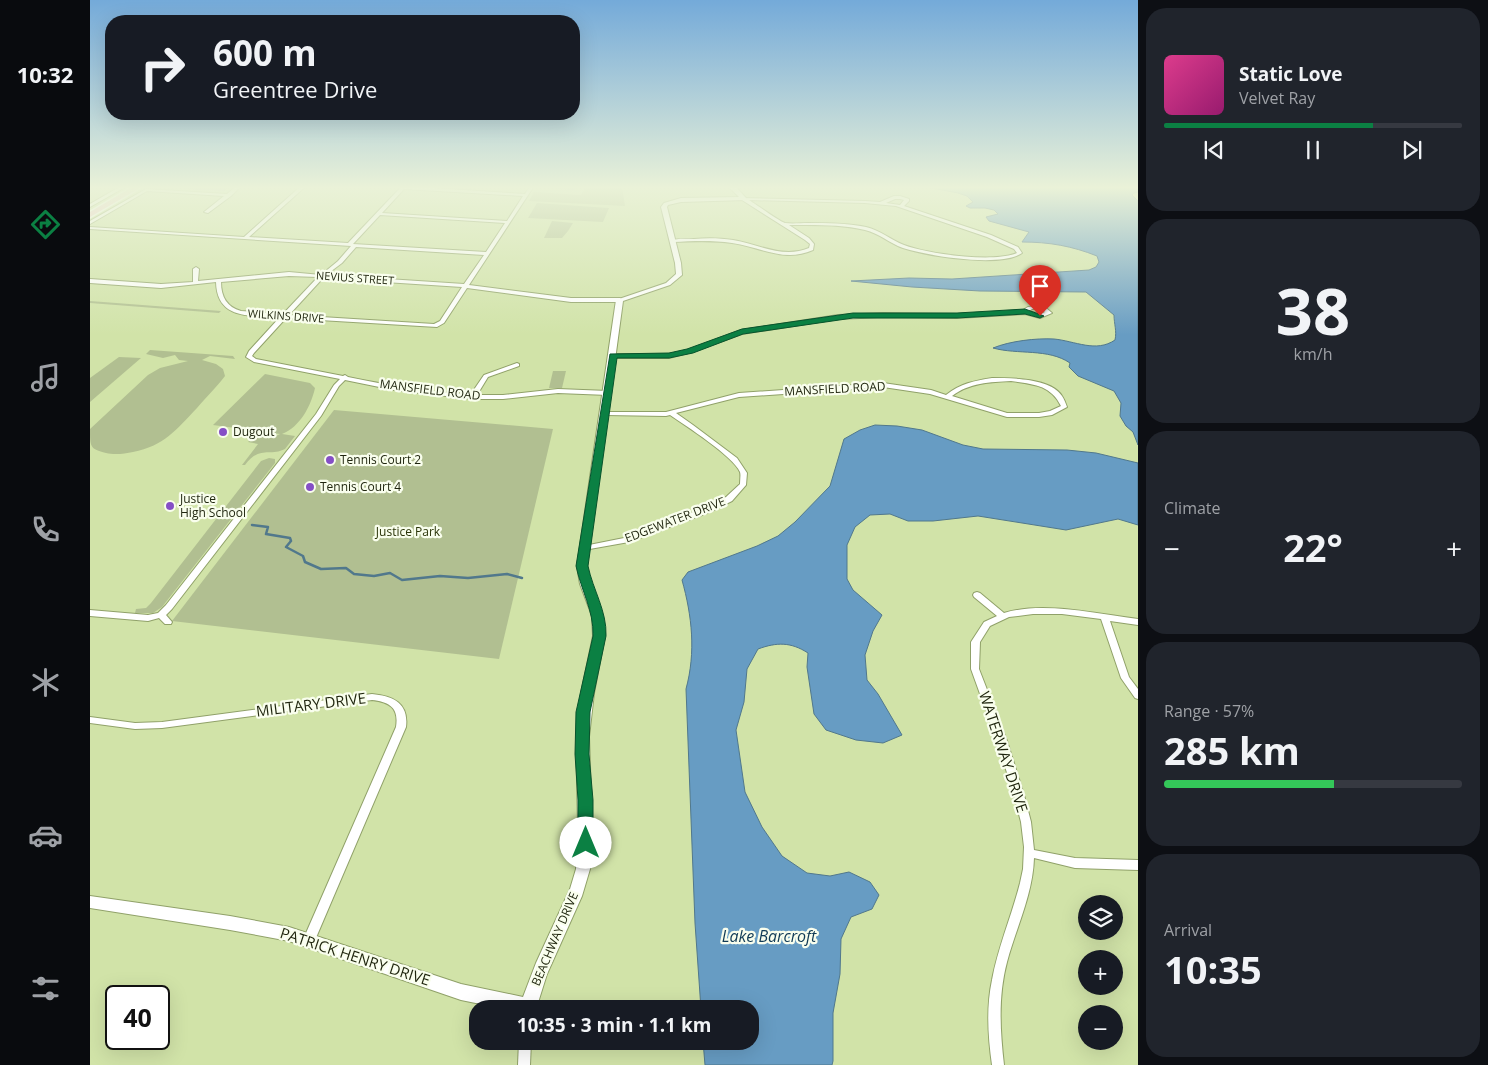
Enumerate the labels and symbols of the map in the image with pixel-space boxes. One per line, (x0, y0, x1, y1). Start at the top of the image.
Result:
pin (1019, 265, 1061, 316)
street label: NEVIUS STREET (316, 267, 395, 288)
street label: WILKINS DRIVE (247, 305, 325, 326)
street label: MANSFIELD ROAD (379, 375, 481, 404)
street label: MANSFIELD ROAD (784, 377, 886, 400)
place label: Dugout (233, 423, 274, 440)
marker: Dugout (217, 426, 229, 438)
place label: Tennis Court 2 (340, 451, 421, 468)
marker: Tennis Court 2 (324, 454, 336, 466)
place label: Tennis Court 4 (320, 478, 401, 495)
marker: Tennis Court 4 (304, 481, 316, 493)
place label: Justice High School (179, 490, 246, 521)
street label: EDGEWATER DRIVE (622, 493, 728, 547)
marker: Justice High School (164, 500, 176, 512)
park label: Justice Park (375, 523, 441, 540)
street label: MILITARY DRIVE (255, 687, 367, 721)
street label: WATERWAY DRIVE (975, 688, 1033, 815)
position arrow (559, 816, 611, 868)
street label: BEACHWAY DRIVE (527, 889, 582, 988)
street label: PATRICK HENRY DRIVE (278, 922, 433, 990)
water label: Lake Barcroft (722, 925, 817, 947)
speed limit sign: 40 (105, 985, 170, 1050)

